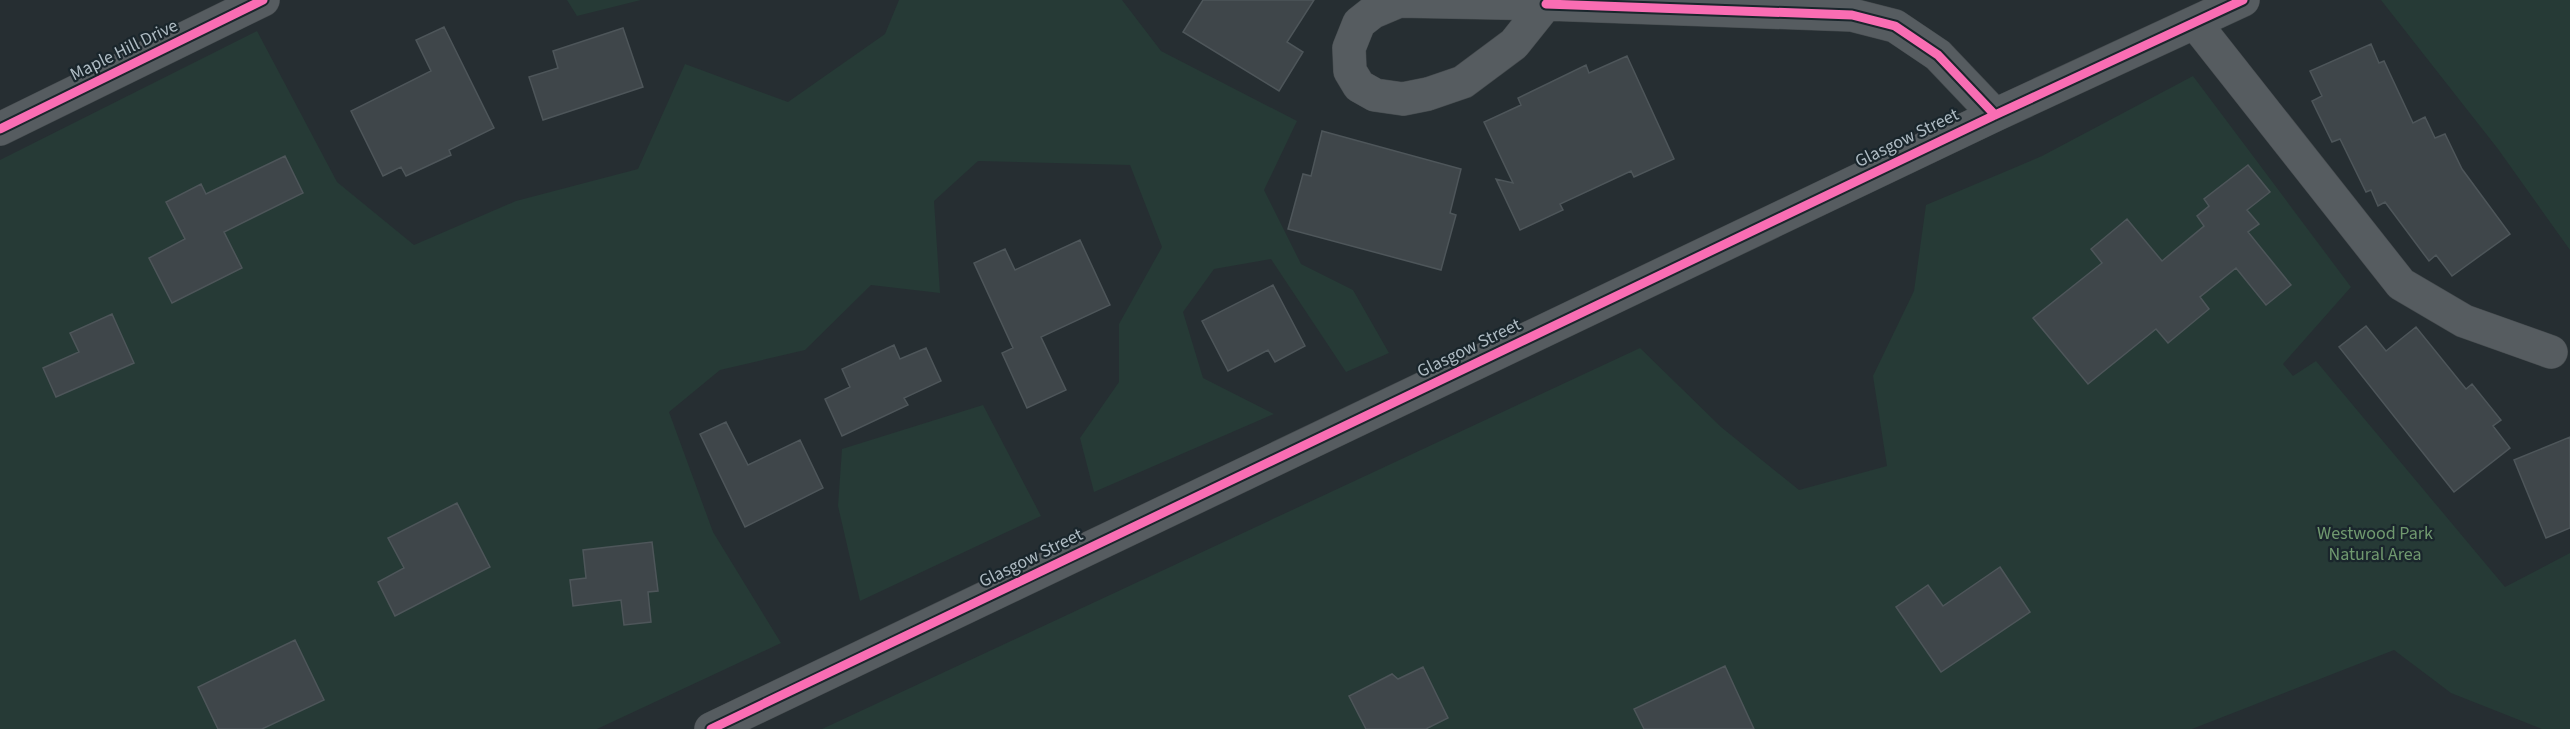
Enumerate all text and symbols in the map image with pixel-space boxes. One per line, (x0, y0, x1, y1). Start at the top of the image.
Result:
street label: Maple Hill Drive (66, 13, 182, 87)
street label: Glasgow Street (1851, 102, 1963, 174)
street label: Glasgow Street (1413, 312, 1525, 384)
park label: Westwood Park Natural Area (2317, 521, 2433, 567)
street label: Glasgow Street (975, 522, 1087, 594)

